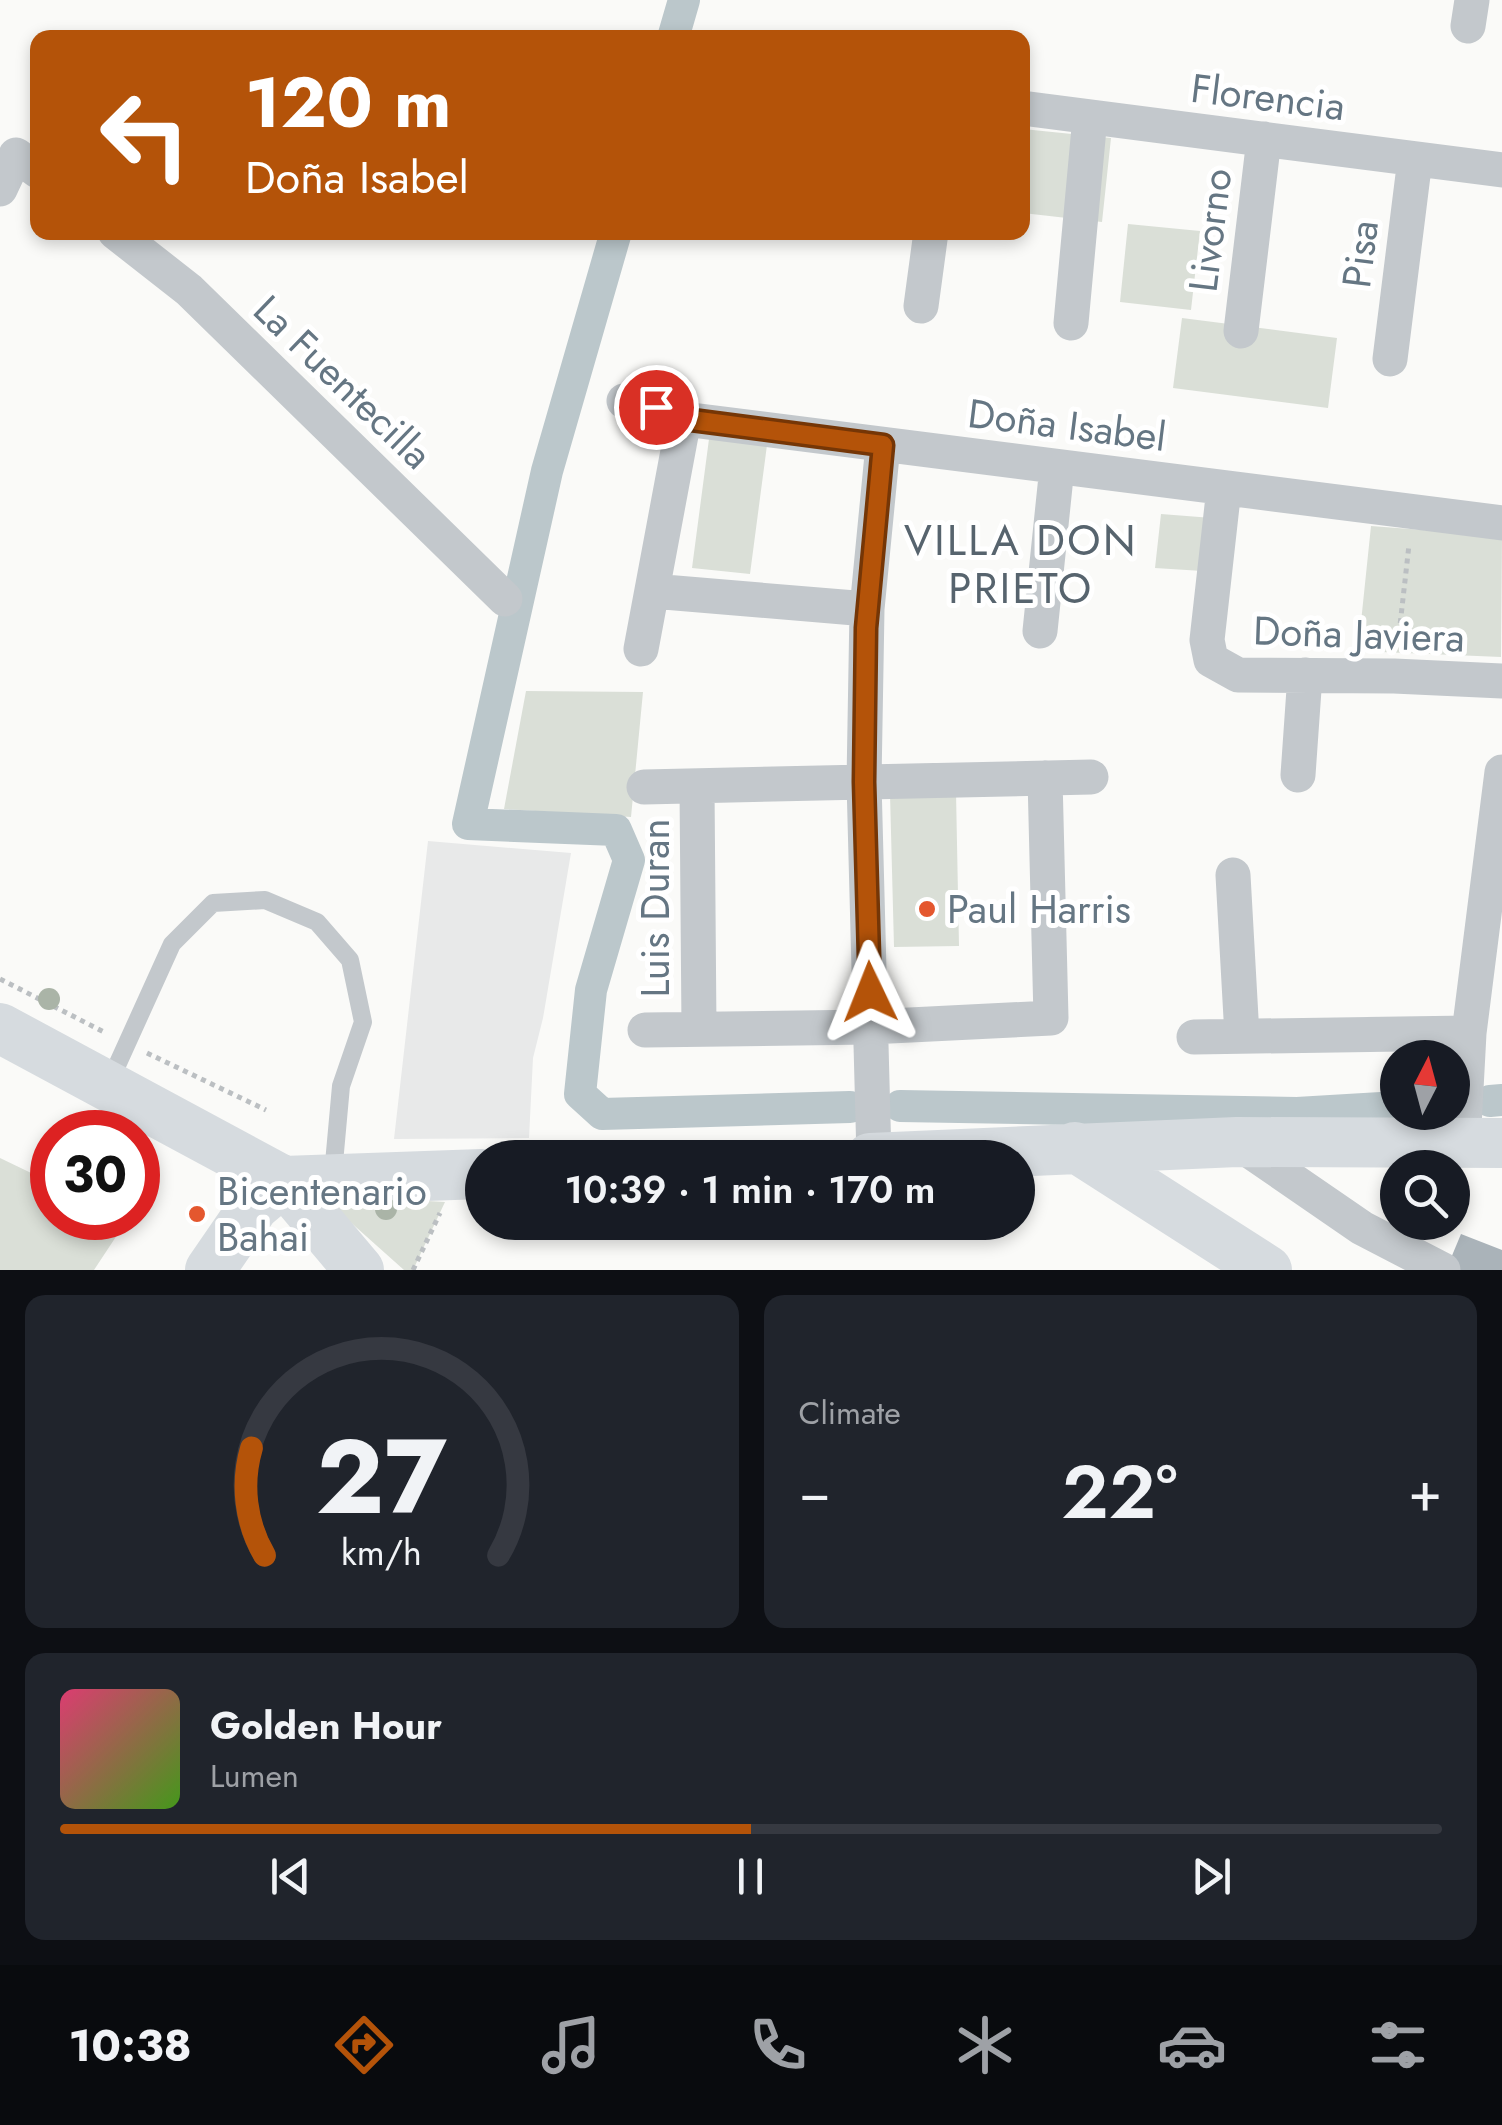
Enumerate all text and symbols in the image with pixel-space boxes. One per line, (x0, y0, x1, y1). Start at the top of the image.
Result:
text: 120 m (245, 52, 451, 153)
street label: Florencia (1188, 59, 1348, 135)
icon: left (80, 70, 210, 200)
text: Doña Isabel (245, 145, 469, 210)
street label: Livorno (1174, 165, 1246, 295)
street label: Pisa (1327, 217, 1393, 291)
street label: La Fuentecilla (241, 282, 445, 482)
pin (614, 365, 699, 450)
icon: arrive (629, 380, 684, 435)
street label: Doña Isabel (965, 384, 1169, 466)
district label: VILLA DON PRIETO (904, 510, 1138, 619)
street label: Doña Javiera (1252, 601, 1466, 667)
street label: Luis Duran (626, 819, 684, 997)
place label: Paul Harris (947, 880, 1131, 938)
marker: Paul Harris (916, 898, 938, 920)
position arrow (818, 940, 922, 1044)
north arrow (1380, 1040, 1470, 1130)
map controls (1380, 1040, 1470, 1240)
speed limit sign: 30 (30, 1110, 160, 1240)
button: search (1380, 1150, 1470, 1240)
place label: Bicentenario Bahai (217, 1162, 427, 1266)
text: 10:39 · 1 min · 170 m (564, 1162, 936, 1217)
marker: Bicentenario Bahai (186, 1203, 208, 1225)
text: Climate (799, 1390, 901, 1436)
text: 27 (316, 1402, 448, 1552)
text: 22° (1061, 1438, 1178, 1546)
text: − (799, 1452, 831, 1532)
text: + (1408, 1452, 1442, 1532)
text: km/h (341, 1527, 422, 1578)
text: Golden Hour (210, 1698, 442, 1753)
text: Lumen (210, 1753, 299, 1799)
icon: previous (263, 1849, 318, 1904)
icon: pause (723, 1849, 778, 1904)
icon: next (1184, 1849, 1239, 1904)
icon: directions (329, 2010, 399, 2080)
icon: music (536, 2010, 606, 2080)
icon: phone (743, 2010, 813, 2080)
icon: climate (950, 2010, 1020, 2080)
icon: car (1157, 2010, 1227, 2080)
icon: filters (1363, 2010, 1433, 2080)
text: 10:38 (68, 2013, 192, 2078)

